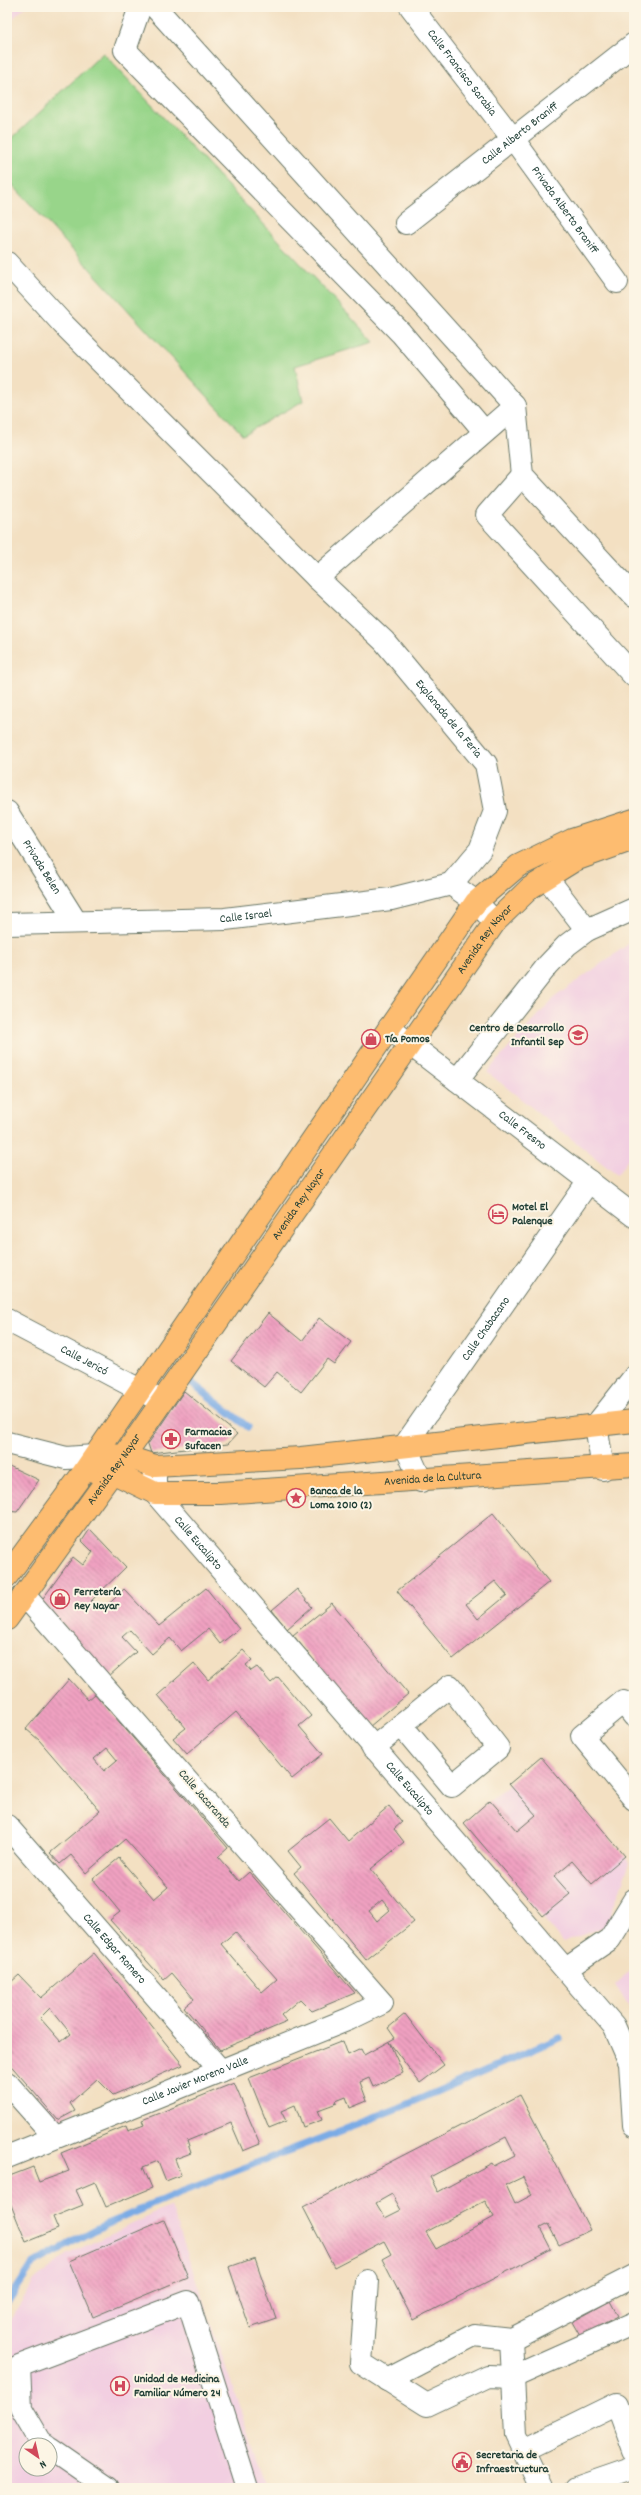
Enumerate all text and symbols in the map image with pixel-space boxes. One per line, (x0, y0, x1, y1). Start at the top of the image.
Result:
street label: Calle Francisco Sarabia (423, 26, 501, 120)
street label: Calle Alberto Braniff (478, 98, 562, 169)
street label: Privada Alberto Braniff (527, 163, 603, 258)
street label: Explanada de la Feria (411, 676, 486, 762)
street label: Privada Belen (18, 837, 65, 898)
street label: Avenida Rey Nayar (453, 900, 517, 978)
street label: Calle Israel (220, 905, 273, 928)
place label: Centro de Desarrollo Infantil Sep (469, 1020, 565, 1051)
school or university icon: Centro de Desarrollo Infantil Sep (567, 1024, 589, 1046)
shop icon: Tía Pomos (360, 1028, 382, 1050)
place label: Tía Pomos (385, 1031, 430, 1048)
street label: Calle Fresno (495, 1106, 550, 1154)
street label: Avenida Rey Nayar (268, 1165, 330, 1244)
place label: Motel El Palenque (512, 1199, 553, 1230)
hotel icon: Motel El Palenque (487, 1203, 509, 1225)
street label: Calle Chabacano (458, 1293, 514, 1364)
street label: Calle Jericó (57, 1341, 111, 1380)
place label: Farmacias Sufacen (185, 1424, 232, 1455)
pharmacy icon: Farmacias Sufacen (160, 1428, 182, 1450)
street label: Avenida Rey Nayar (83, 1430, 146, 1509)
street label: Avenida de la Cultura (384, 1467, 482, 1490)
place label: Banca de la Loma 2010 (2) (310, 1483, 372, 1514)
place icon: Banca de la Loma 2010 (2) (285, 1487, 307, 1509)
street label: Calle Eucalipto (170, 1512, 226, 1574)
place label: Ferretería Rey Nayar (74, 1584, 122, 1615)
shop icon: Ferretería Rey Nayar (49, 1588, 71, 1610)
street label: Calle Eucalipto (381, 1758, 438, 1819)
street label: Calle Jacaranda (174, 1766, 234, 1832)
street label: Calle Edgar Romero (79, 1910, 150, 1988)
street label: Calle Javier Moreno Valle (140, 2052, 251, 2110)
place label: Unidad de Medicina Familiar Número 24 (134, 2371, 221, 2402)
hospital icon: Unidad de Medicina Familiar Número 24 (109, 2375, 131, 2397)
north arrow (18, 2437, 58, 2477)
place label: Secretaria de Infraestructura (476, 2447, 550, 2478)
public building icon: Secretaria de Infraestructura (451, 2451, 473, 2473)
text: N (35, 2455, 49, 2472)

